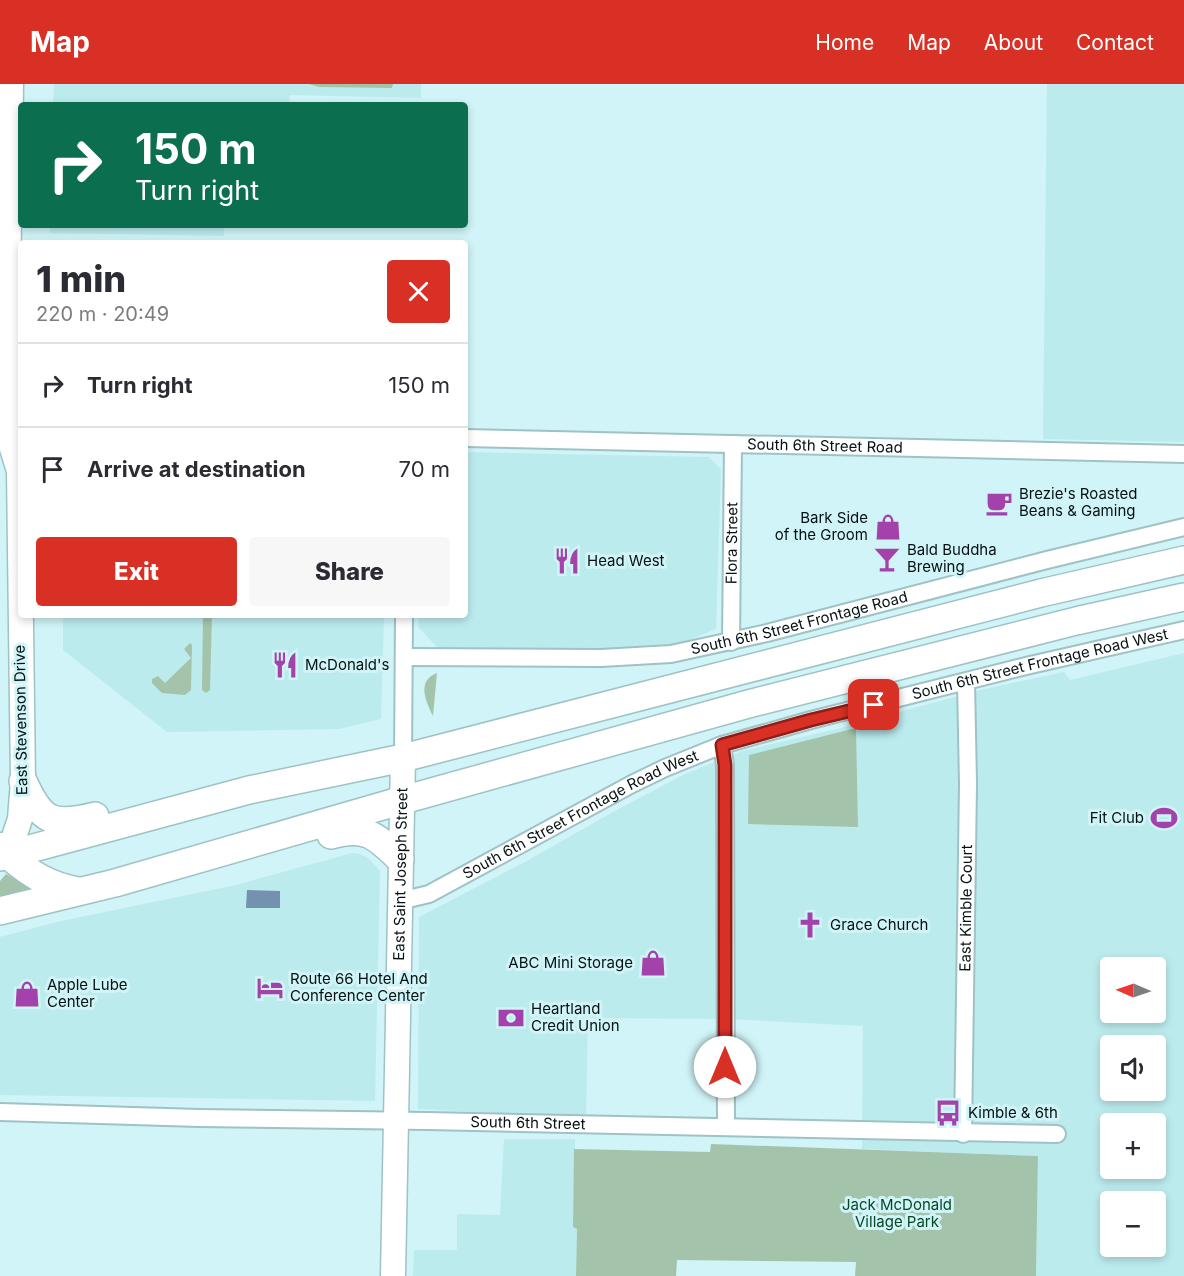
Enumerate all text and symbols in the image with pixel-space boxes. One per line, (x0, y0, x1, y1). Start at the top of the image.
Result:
text: Map (30, 25, 90, 59)
text: Home (815, 30, 874, 55)
text: Map (907, 30, 951, 55)
text: About (984, 30, 1043, 55)
text: Contact (1076, 30, 1154, 55)
text: 150 m (135, 123, 257, 174)
icon: right (36, 126, 114, 204)
text: Turn right (135, 174, 259, 207)
text: 1 min (36, 257, 126, 301)
button: close (387, 260, 450, 323)
text: 220 m · 20:49 (36, 302, 169, 326)
icon: right (36, 369, 69, 402)
text: Turn right (87, 372, 193, 398)
text: 150 m (388, 372, 450, 398)
street label: South 6th Street Road (747, 434, 903, 457)
icon: arrive (36, 453, 69, 486)
text: Arrive at destination (87, 456, 306, 482)
text: 70 m (399, 456, 450, 482)
place label: Brezie's Roasted Beans & Gaming (1019, 484, 1137, 520)
cafe icon: Brezie's Roasted Beans & Gaming (984, 488, 1014, 518)
street label: Flora Street (722, 502, 741, 584)
place label: Bark Side of the Groom (775, 508, 868, 544)
shop icon: Bark Side of the Groom (873, 512, 903, 542)
button: Exit (36, 537, 237, 606)
button: Share (249, 537, 450, 606)
place label: Bald Buddha Brewing (907, 540, 997, 576)
bar icon: Bald Buddha Brewing (872, 544, 902, 574)
restaurant icon: Head West (552, 546, 582, 576)
place label: Head West (587, 551, 665, 570)
street label: South 6th Street Frontage Road (689, 587, 910, 658)
street label: South 6th Street Frontage Road West (910, 624, 1170, 703)
street label: East Stevenson Drive (10, 645, 31, 795)
restaurant icon: McDonald's (270, 650, 300, 680)
place label: McDonald's (305, 655, 390, 674)
pin (848, 679, 899, 730)
icon: arrive (857, 688, 890, 721)
street label: South 6th Street Frontage Road West (459, 746, 701, 883)
street label: East Saint Joseph Street (389, 787, 411, 961)
sports icon: Fit Club (1149, 803, 1179, 833)
place label: Fit Club (1090, 808, 1144, 827)
street label: East Kimble Court (955, 844, 976, 972)
church icon: Grace Church (795, 910, 825, 940)
place label: Grace Church (830, 915, 928, 934)
shop icon: ABC Mini Storage (638, 948, 668, 978)
place label: ABC Mini Storage (508, 953, 633, 972)
north arrow (1100, 957, 1166, 1023)
map controls (1100, 957, 1166, 1257)
place label: Route 66 Hotel And Conference Center (290, 969, 428, 1005)
hotel icon: Route 66 Hotel And Conference Center (255, 973, 285, 1003)
place label: Apple Lube Center (47, 975, 128, 1011)
shop icon: Apple Lube Center (12, 979, 42, 1009)
place label: Heartland Credit Union (531, 999, 620, 1035)
bank icon: Heartland Credit Union (496, 1003, 526, 1033)
position arrow (693, 1035, 757, 1099)
button: sound (1100, 1035, 1166, 1101)
bus stop icon: Kimble & 6th (933, 1098, 963, 1128)
place label: Kimble & 6th (968, 1103, 1058, 1122)
street label: South 6th Street (470, 1112, 586, 1133)
button: + (1100, 1113, 1166, 1179)
button: − (1100, 1191, 1166, 1257)
park label: Jack McDonald Village Park (842, 1195, 952, 1231)

